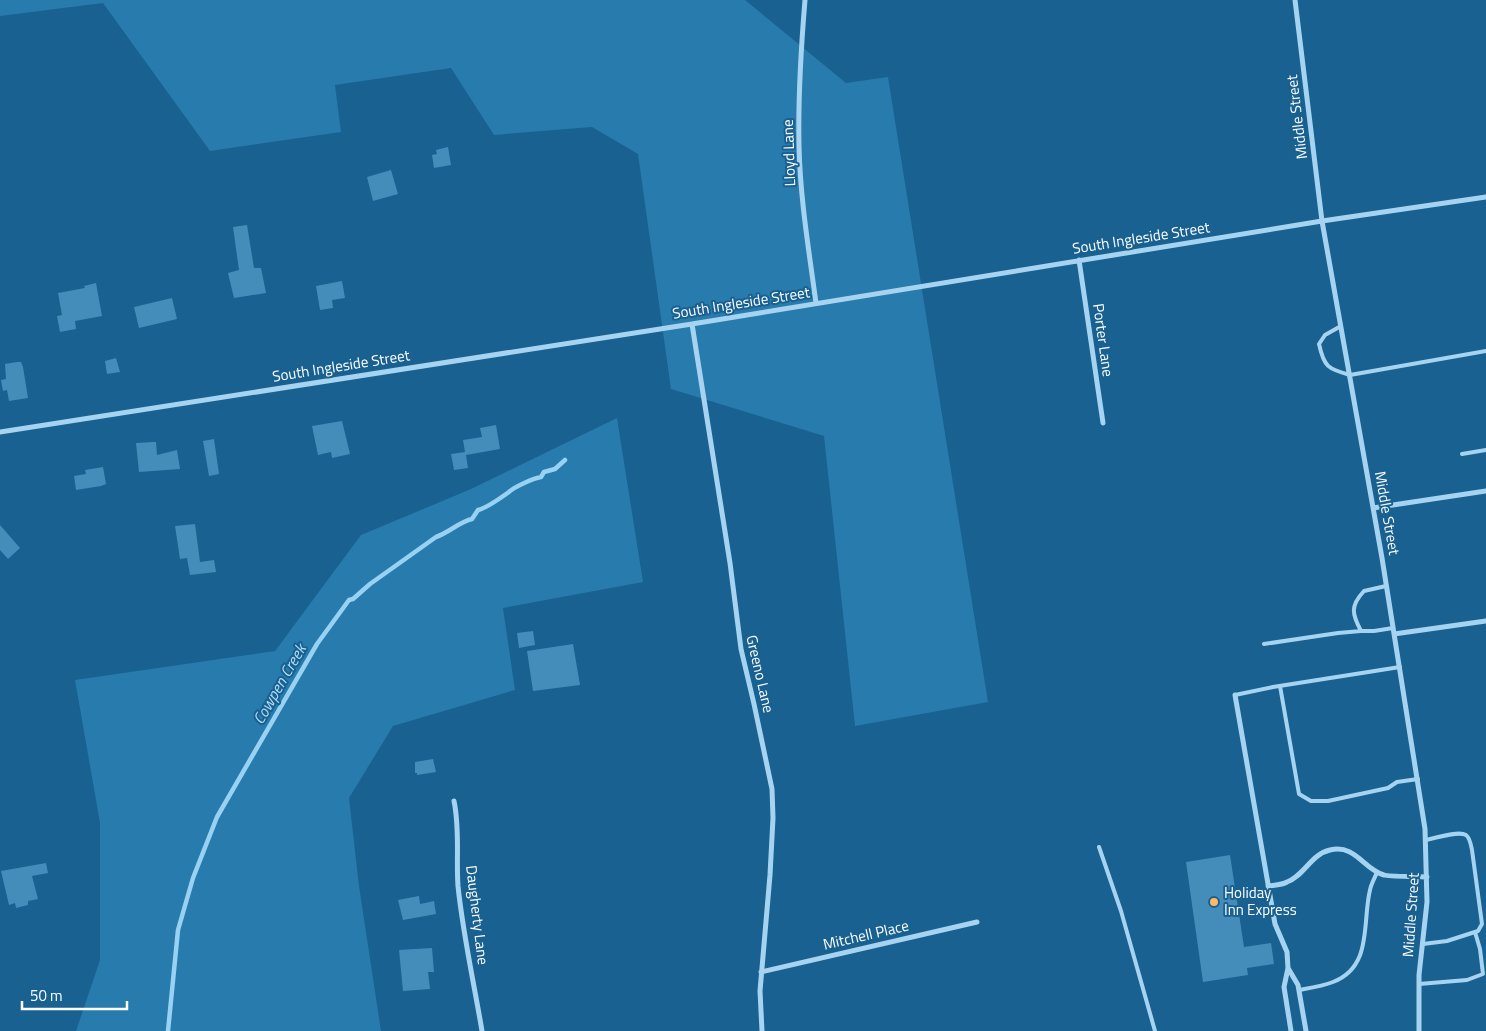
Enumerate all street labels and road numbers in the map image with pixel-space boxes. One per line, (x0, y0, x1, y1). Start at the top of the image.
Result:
street label: Middle Street (1280, 73, 1313, 161)
street label: Lloyd Lane (776, 119, 801, 187)
street label: South Ingleside Street (1071, 215, 1212, 260)
street label: South Ingleside Street (671, 280, 812, 325)
street label: Porter Lane (1087, 302, 1120, 378)
street label: South Ingleside Street (271, 343, 412, 388)
street label: Middle Street (1369, 469, 1406, 557)
street label: Greeno Lane (740, 633, 781, 715)
street label: Daugherty Lane (460, 864, 495, 966)
street label: Middle Street (1396, 871, 1425, 958)
street label: Mitchell Place (821, 913, 911, 956)

